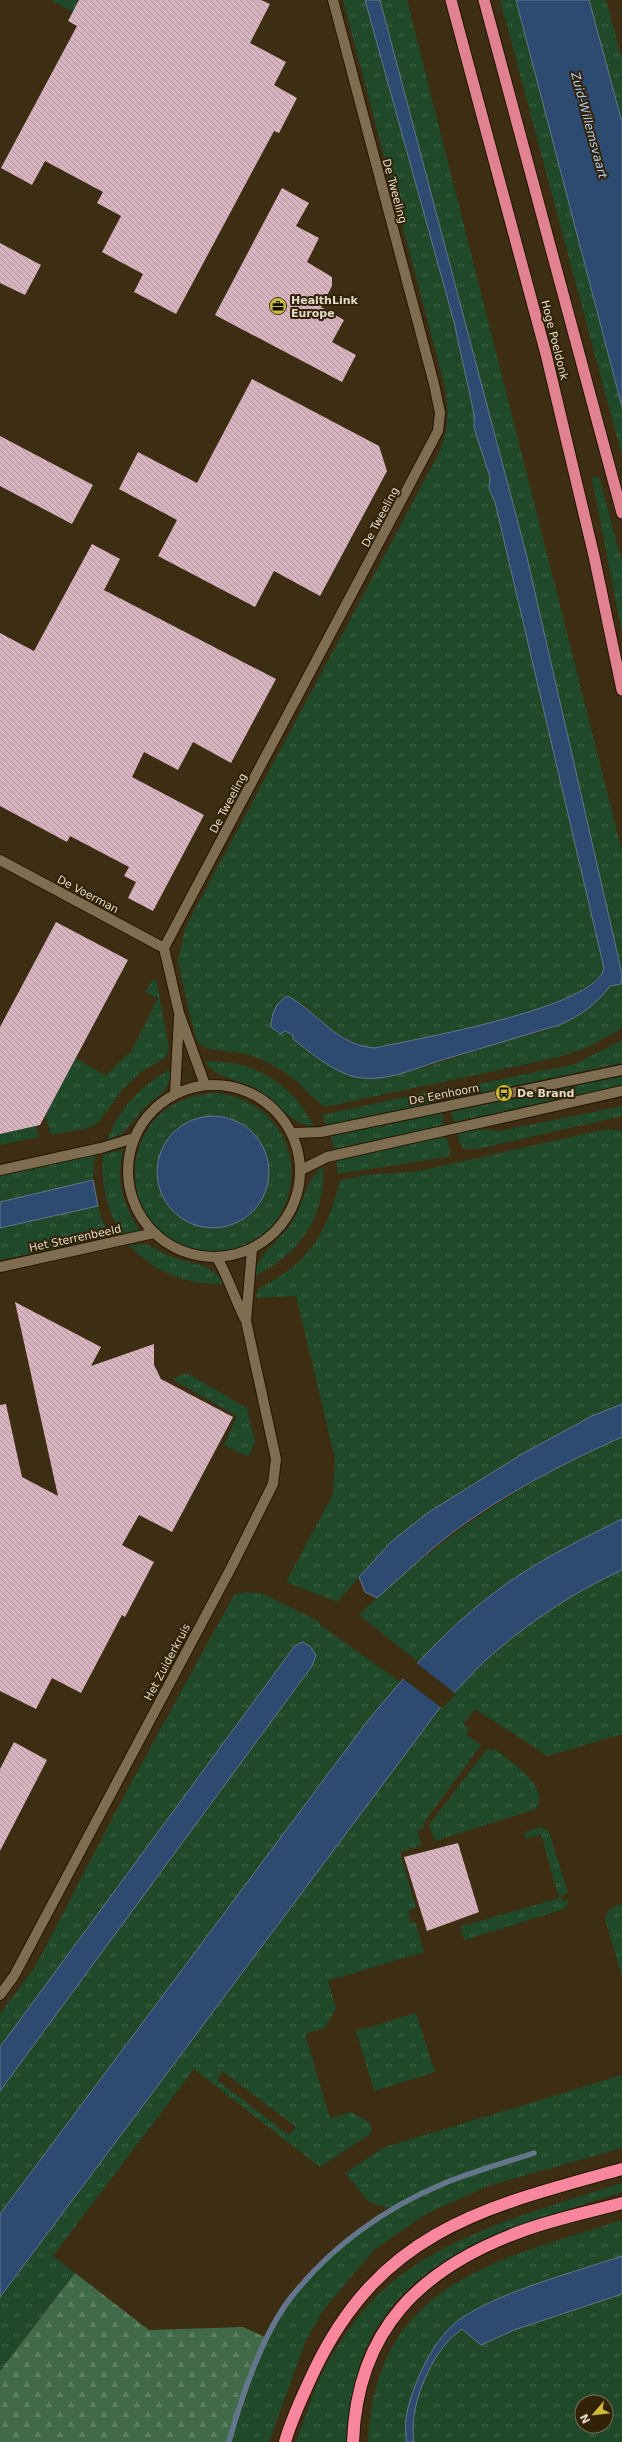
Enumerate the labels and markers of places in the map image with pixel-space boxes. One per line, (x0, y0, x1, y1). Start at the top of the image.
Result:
place label: HealthLink Europe (291, 294, 359, 320)
office icon: HealthLink Europe (268, 296, 288, 316)
bus stop icon: De Brand (494, 1083, 514, 1103)
place label: De Brand (517, 1087, 574, 1100)

